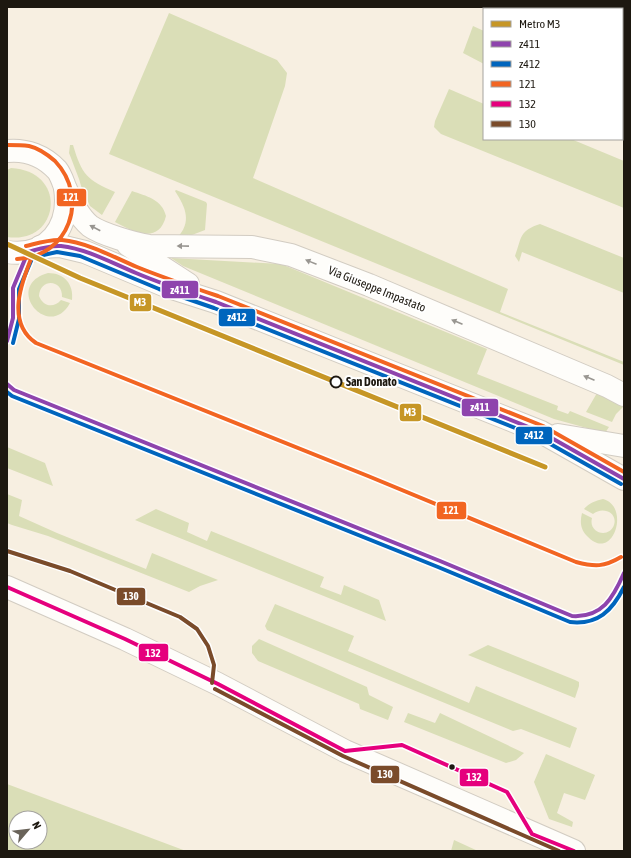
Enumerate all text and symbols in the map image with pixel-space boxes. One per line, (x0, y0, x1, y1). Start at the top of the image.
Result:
legend (483, 8, 623, 140)
text: Metro M3 (519, 17, 560, 31)
text: z411 (519, 37, 541, 51)
text: z412 (519, 57, 540, 71)
text: 121 (519, 77, 536, 91)
text: 132 (519, 97, 536, 111)
text: 130 (519, 117, 536, 131)
line badge: 121 (56, 188, 87, 207)
text: 121 (63, 191, 79, 203)
one-way arrow (89, 224, 101, 231)
one-way arrow (176, 243, 189, 249)
one-way arrow (306, 259, 317, 265)
street label: Via Giuseppe Impastato (326, 263, 428, 315)
line badge: z411 (161, 280, 199, 299)
text: z411 (170, 284, 190, 296)
line badge: M3 (129, 293, 152, 312)
text: M3 (134, 296, 146, 308)
line badge: z412 (218, 308, 256, 327)
text: z412 (227, 311, 247, 323)
one-way arrow (451, 319, 463, 326)
marker: San Donato (329, 375, 343, 389)
place label: San Donato (346, 375, 397, 389)
one-way arrow (582, 375, 594, 381)
line badge: z411 (461, 398, 499, 417)
text: z411 (470, 401, 490, 413)
line badge: M3 (399, 403, 422, 422)
text: M3 (404, 406, 416, 418)
line badge: z412 (515, 426, 553, 445)
text: z412 (524, 429, 544, 441)
line badge: 121 (436, 501, 467, 520)
text: 121 (443, 504, 459, 516)
line badge: 130 (116, 587, 146, 606)
text: 130 (123, 590, 139, 602)
line badge: 132 (138, 643, 169, 662)
text: 132 (145, 647, 161, 659)
unlabelled marker (447, 762, 457, 772)
line badge: 130 (370, 765, 400, 784)
text: 130 (377, 768, 393, 780)
line badge: 132 (459, 768, 489, 787)
text: 132 (466, 771, 482, 783)
north arrow (8, 810, 48, 850)
text: N (30, 820, 44, 831)

